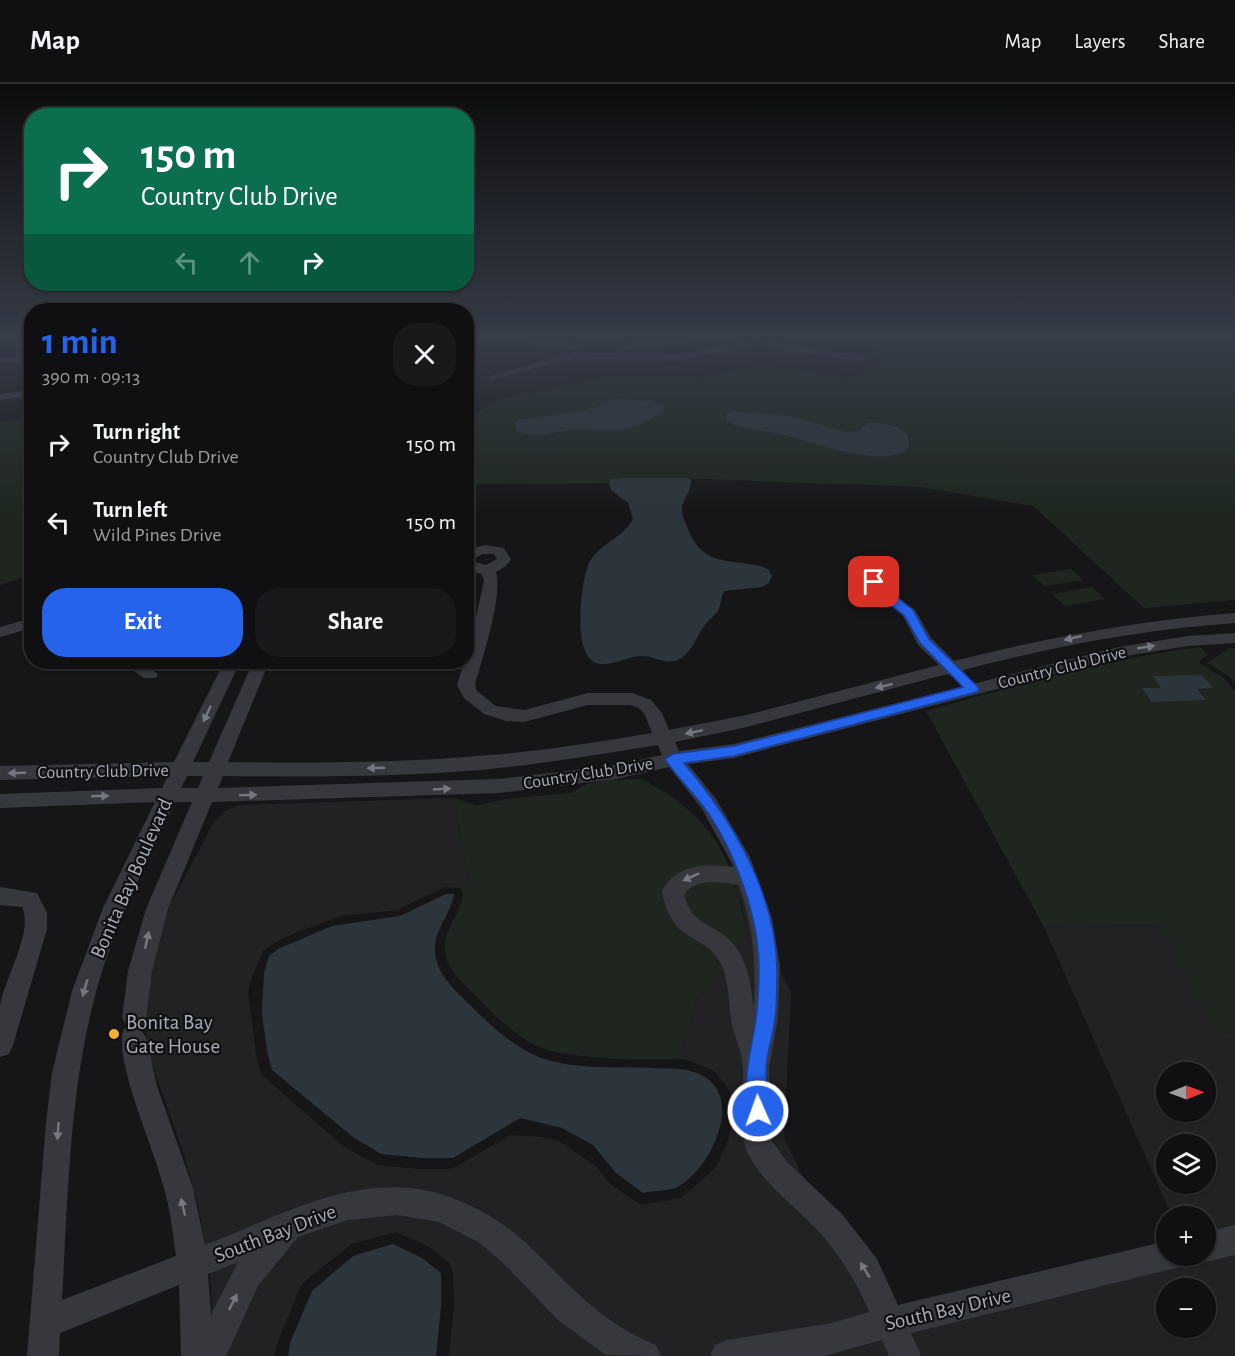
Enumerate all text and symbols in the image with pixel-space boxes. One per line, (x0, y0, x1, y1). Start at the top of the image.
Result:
text: Map (30, 27, 80, 55)
text: Map (1005, 31, 1041, 52)
text: Layers (1074, 31, 1125, 52)
text: Share (1158, 31, 1205, 52)
icon: right (42, 132, 120, 210)
text: 150 m (141, 134, 236, 176)
text: Country Club Drive (141, 183, 338, 210)
icon: left (170, 246, 203, 279)
icon: ahead (233, 246, 266, 279)
icon: right (296, 246, 329, 279)
button: close (393, 323, 456, 386)
text: 1 min (42, 324, 118, 360)
text: 390 m · 09:13 (42, 367, 140, 387)
text: Turn right (93, 421, 180, 443)
icon: right (42, 428, 75, 461)
text: 150 m (406, 433, 456, 455)
text: Country Club Drive (93, 447, 239, 467)
text: Turn left (93, 499, 167, 521)
icon: left (42, 506, 75, 539)
text: 150 m (406, 511, 456, 533)
text: Wild Pines Drive (93, 525, 221, 545)
pin (848, 556, 899, 607)
icon: arrive (857, 565, 890, 598)
button: Exit (42, 588, 243, 657)
button: Share (255, 588, 456, 657)
one-way arrow (1064, 633, 1082, 643)
one-way arrow (1137, 642, 1156, 651)
street label: Country Club Drive (996, 643, 1128, 693)
one-way arrow (875, 681, 893, 691)
one-way arrow (203, 706, 212, 723)
one-way arrow (685, 727, 704, 737)
street label: Country Club Drive (522, 755, 654, 793)
street label: Country Club Drive (37, 762, 169, 782)
one-way arrow (366, 763, 385, 772)
one-way arrow (8, 768, 27, 777)
one-way arrow (433, 785, 452, 794)
one-way arrow (238, 790, 257, 800)
one-way arrow (91, 791, 110, 800)
street label: Bonita Bay Boulevard (87, 795, 176, 961)
one-way arrow (681, 872, 699, 882)
one-way arrow (143, 931, 153, 949)
one-way arrow (80, 979, 89, 997)
place label: Bonita Bay Gate House (126, 1012, 220, 1057)
marker: Bonita Bay Gate House (107, 1027, 121, 1041)
north arrow (1156, 1062, 1216, 1122)
map controls (1156, 1062, 1216, 1338)
position arrow (726, 1079, 790, 1143)
one-way arrow (54, 1121, 63, 1140)
button: layers (1156, 1134, 1216, 1194)
one-way arrow (177, 1198, 187, 1216)
street label: South Bay Drive (211, 1201, 339, 1266)
button: + (1156, 1206, 1216, 1266)
one-way arrow (859, 1262, 870, 1278)
button: − (1156, 1278, 1216, 1338)
street label: South Bay Drive (883, 1285, 1013, 1334)
one-way arrow (228, 1294, 238, 1311)

